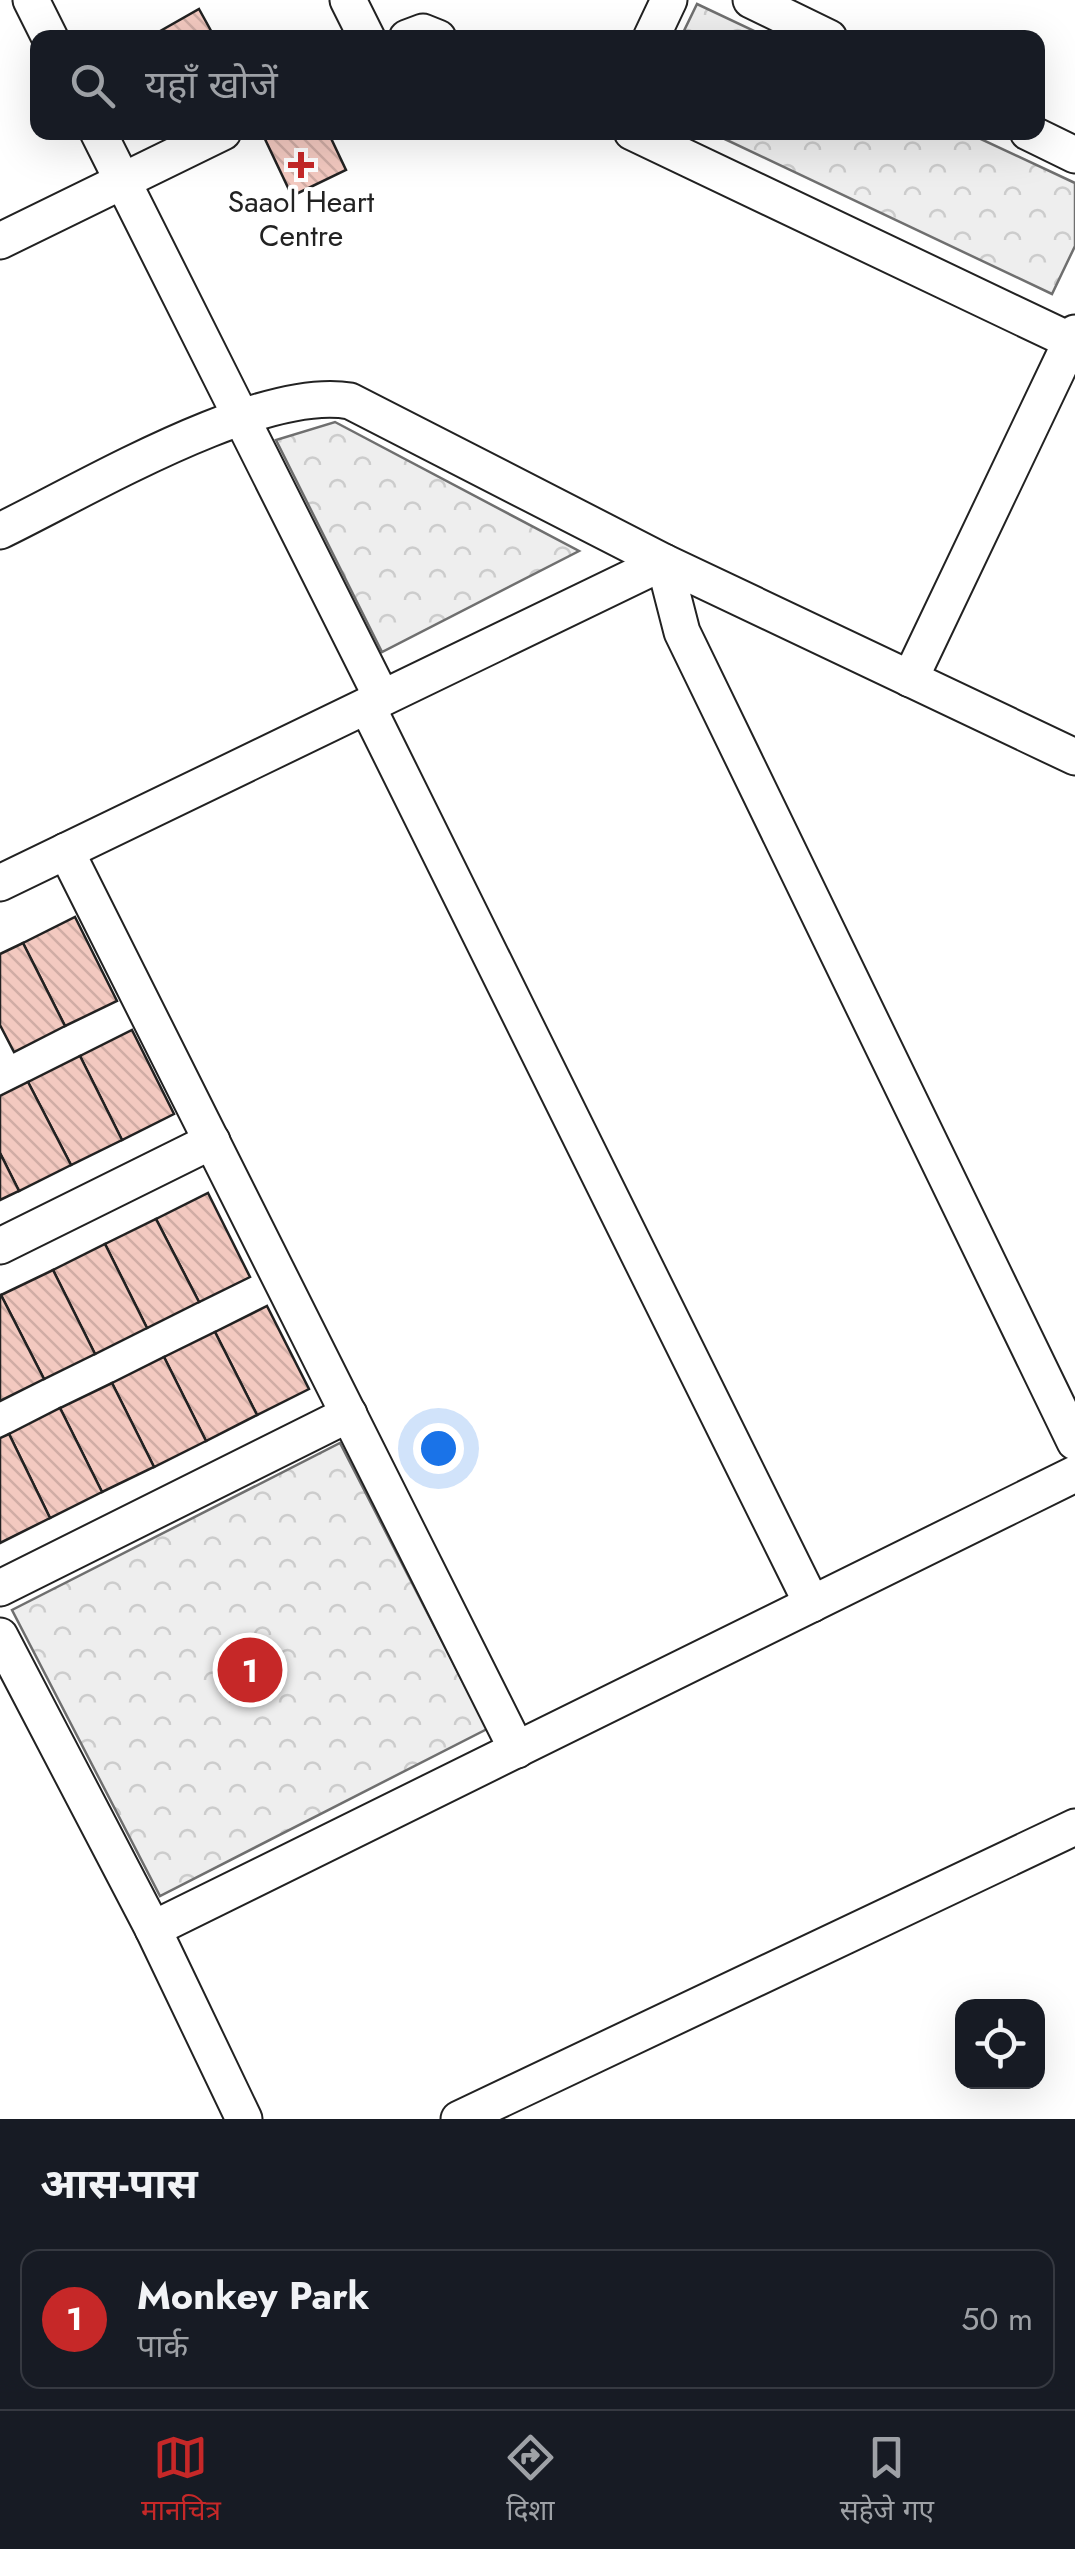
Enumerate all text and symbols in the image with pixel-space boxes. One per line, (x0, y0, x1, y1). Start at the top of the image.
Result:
search box (30, 30, 1045, 140)
text: यहाँ खोजें (145, 57, 278, 112)
icon: search (65, 58, 120, 113)
marker: Saaol Heart Centre (288, 152, 314, 178)
place label: Saaol Heart Centre (228, 180, 375, 257)
your location (413, 1423, 464, 1474)
pin: 1 (218, 1632, 282, 1708)
map controls (955, 1999, 1045, 2089)
button: locate (955, 1999, 1045, 2089)
text: आस-पास (40, 2153, 198, 2214)
text: Monkey Park (137, 2268, 369, 2323)
text: 1 (66, 2296, 83, 2342)
text: 50 m (961, 2296, 1033, 2342)
text: पार्क (137, 2323, 188, 2369)
tab: मानचित्र (141, 2430, 221, 2531)
tab: दिशा (503, 2430, 558, 2531)
tab: सहेजे गए (840, 2430, 934, 2531)

